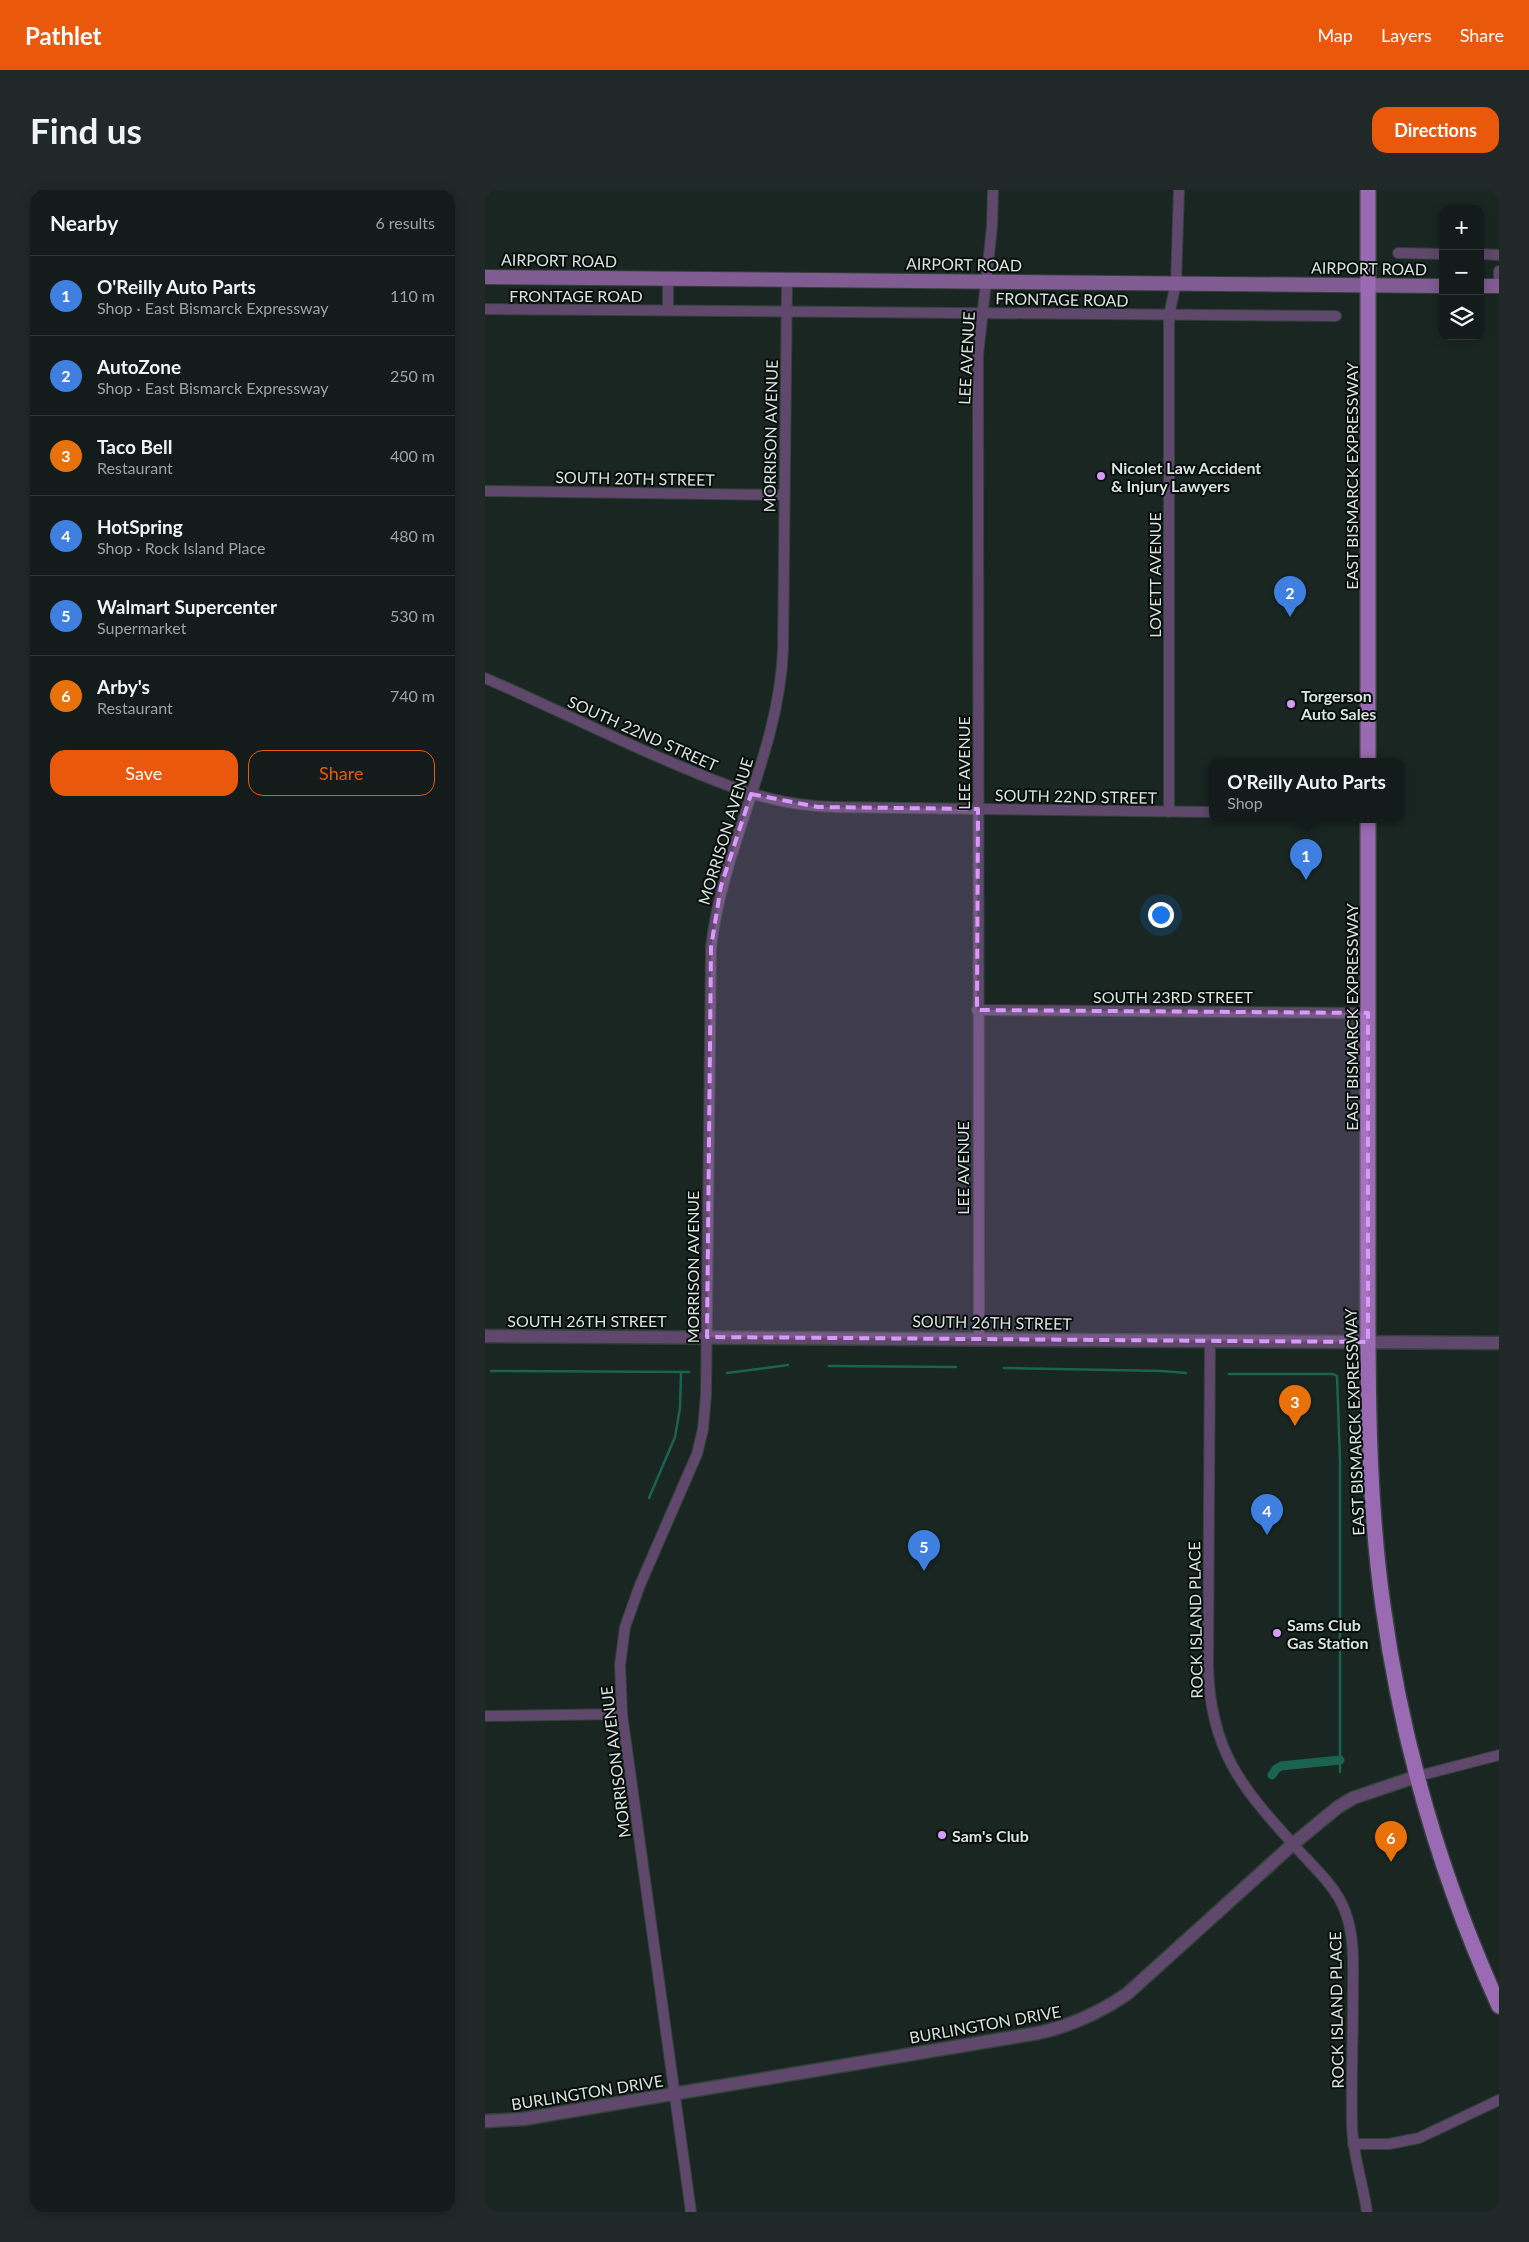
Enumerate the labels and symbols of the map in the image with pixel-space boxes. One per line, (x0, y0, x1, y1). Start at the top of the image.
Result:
street label: AIRPORT ROAD (501, 249, 617, 271)
street label: AIRPORT ROAD (906, 253, 1022, 275)
street label: AIRPORT ROAD (1311, 257, 1427, 279)
street label: FRONTAGE ROAD (509, 286, 643, 305)
street label: FRONTAGE ROAD (995, 288, 1129, 310)
street label: LEE AVENUE (954, 311, 978, 405)
street label: MORRISON AVENUE (759, 359, 781, 513)
street label: EAST BISMARCK EXPRESSWAY (1342, 362, 1361, 590)
place label: Nicolet Law Accident & Injury Lawyers (1111, 458, 1261, 495)
street label: SOUTH 20TH STREET (555, 467, 715, 489)
marker: Nicolet Law Accident & Injury Lawyers (1095, 470, 1107, 482)
street label: LOVETT AVENUE (1145, 512, 1164, 638)
pin: 2 (1274, 576, 1306, 617)
place label: Torgerson Auto Sales (1300, 686, 1376, 723)
street label: SOUTH 22ND STREET (565, 691, 721, 775)
marker: Torgerson Auto Sales (1285, 698, 1297, 710)
street label: LEE AVENUE (954, 716, 973, 810)
street label: MORRISON AVENUE (694, 755, 756, 907)
street label: SOUTH 22ND STREET (995, 785, 1158, 807)
pin: 1 (1290, 839, 1322, 880)
your location (1148, 902, 1174, 928)
street label: EAST BISMARCK EXPRESSWAY (1342, 903, 1361, 1131)
street label: SOUTH 23RD STREET (1093, 987, 1254, 1006)
street label: LEE AVENUE (953, 1121, 972, 1215)
street label: MORRISON AVENUE (683, 1191, 702, 1343)
street label: EAST BISMARCK EXPRESSWAY (1341, 1308, 1367, 1536)
street label: SOUTH 26TH STREET (507, 1311, 667, 1330)
street label: SOUTH 26TH STREET (912, 1311, 1072, 1333)
pin: 3 (1279, 1385, 1311, 1426)
pin: 4 (1251, 1494, 1283, 1535)
pin: 5 (908, 1530, 940, 1571)
street label: ROCK ISLAND PLACE (1184, 1541, 1206, 1699)
place label: Sams Club Gas Station (1287, 1615, 1369, 1652)
marker: Sams Club Gas Station (1271, 1627, 1283, 1639)
street label: MORRISON AVENUE (596, 1685, 634, 1839)
pin: 6 (1375, 1821, 1407, 1862)
place label: Sam's Club (952, 1826, 1029, 1845)
marker: Sam's Club (936, 1829, 948, 1841)
street label: ROCK ISLAND PLACE (1325, 1931, 1347, 2089)
street label: BURLINGTON DRIVE (908, 2001, 1062, 2047)
street label: BURLINGTON DRIVE (510, 2071, 664, 2113)

